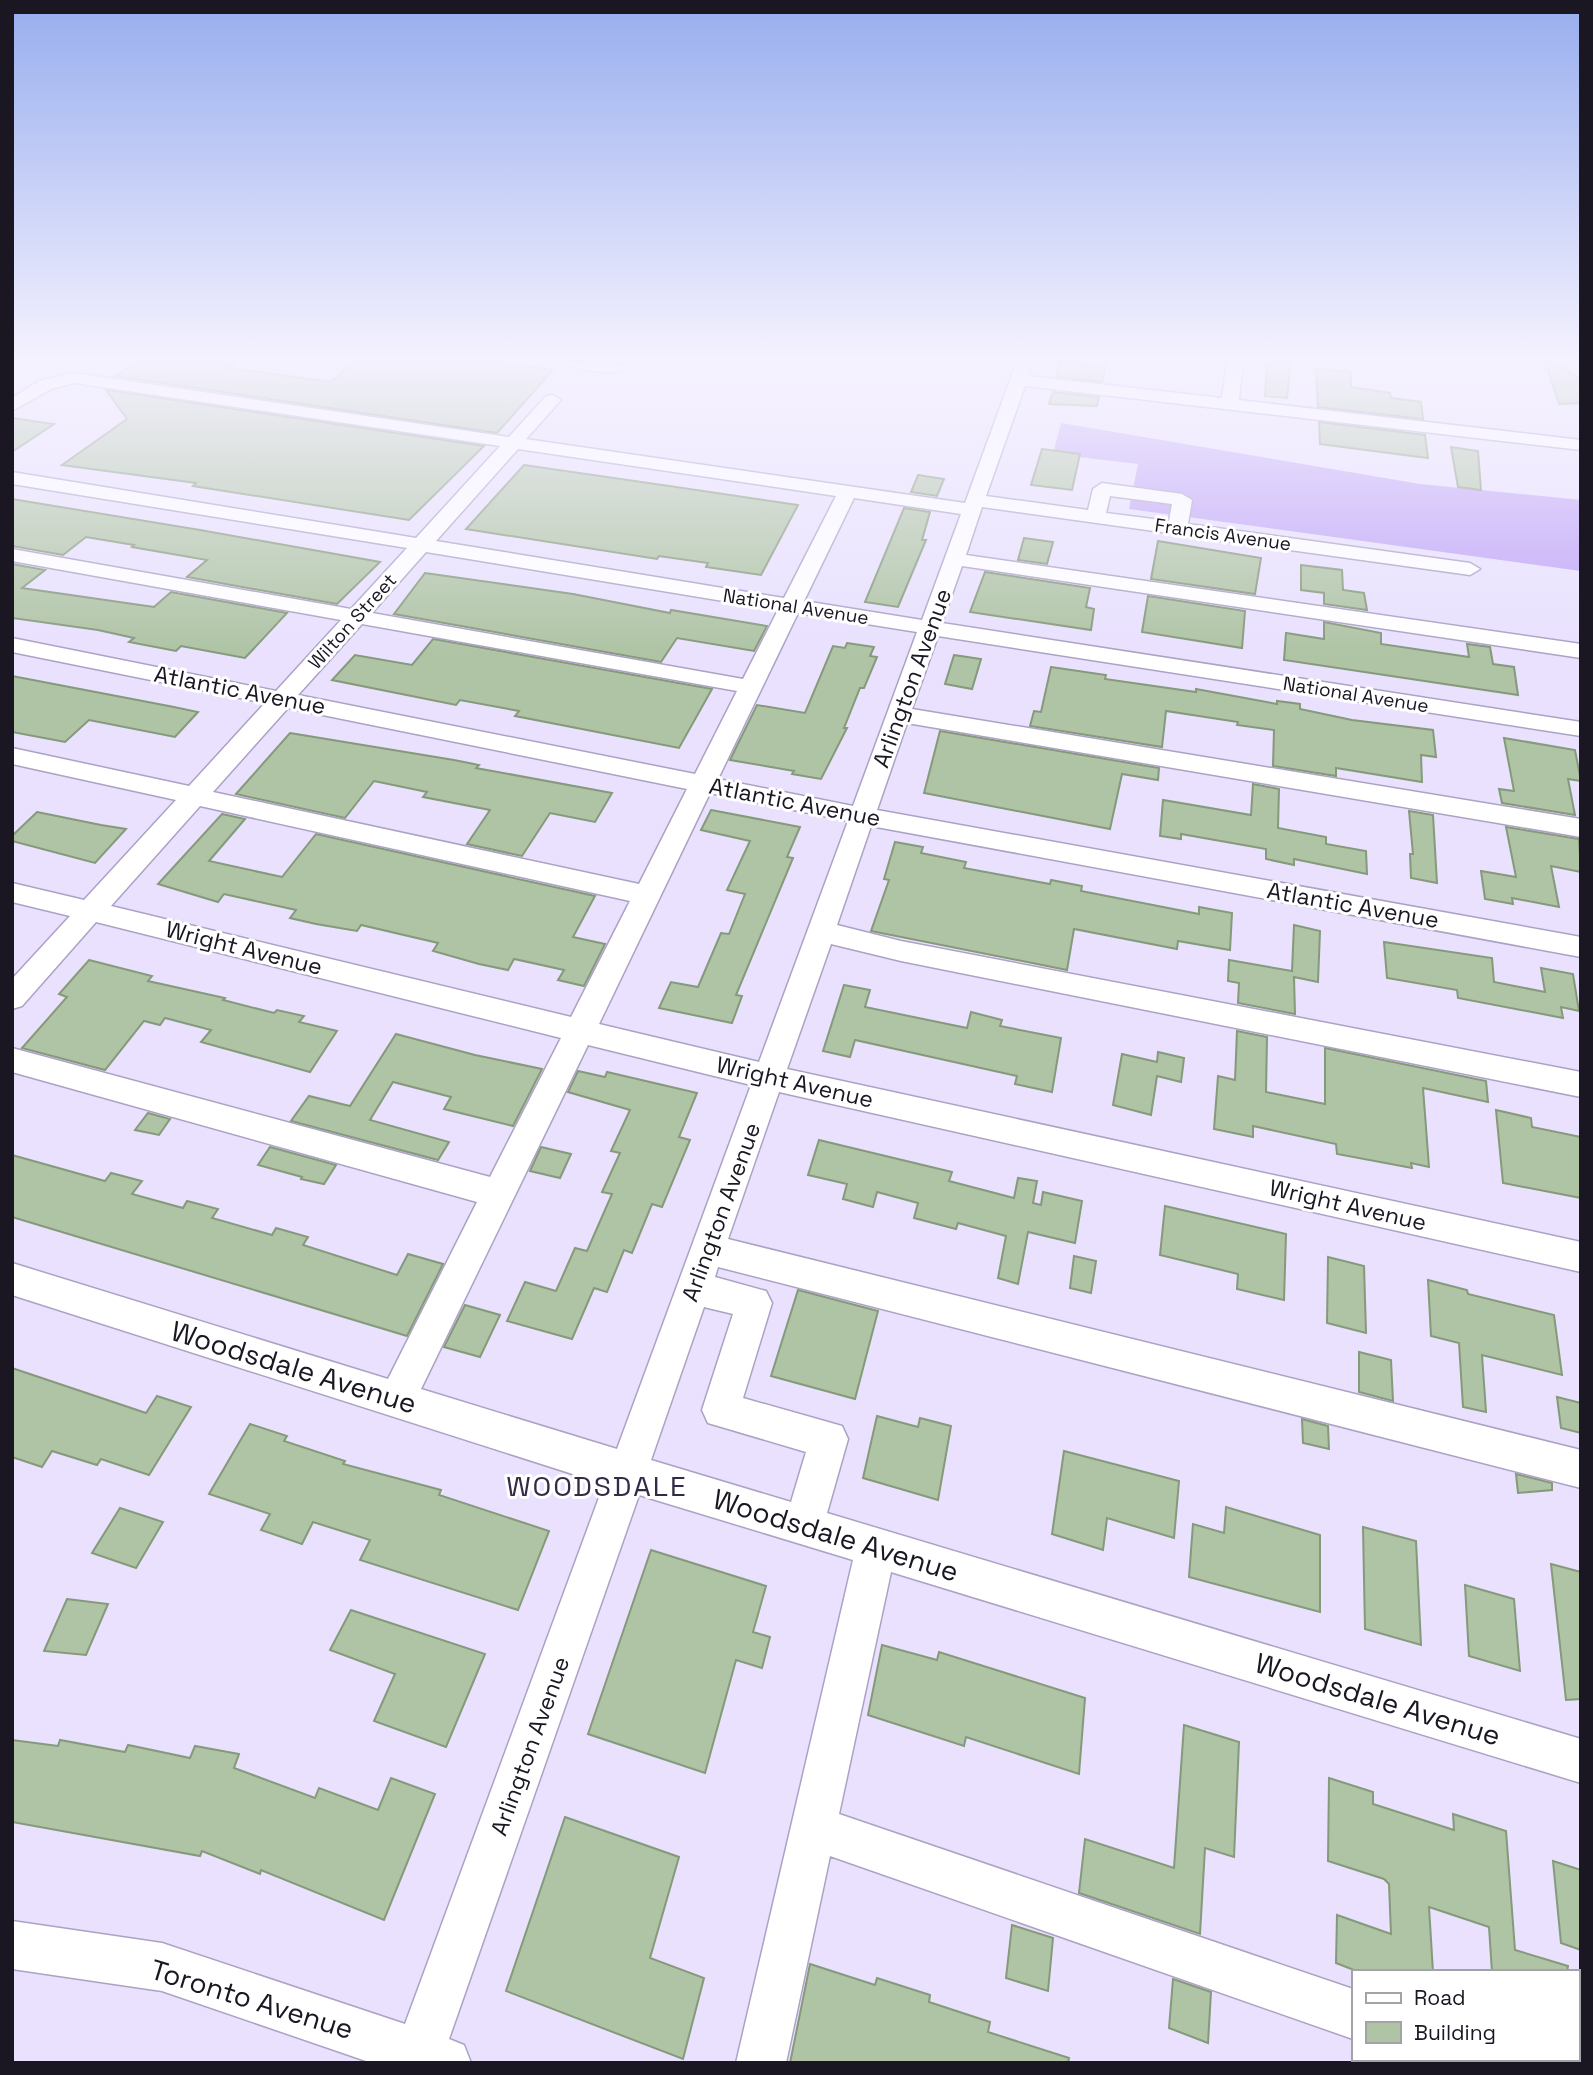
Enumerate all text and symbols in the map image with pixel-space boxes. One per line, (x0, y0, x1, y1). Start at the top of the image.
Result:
street label: Francis Avenue (1153, 513, 1293, 556)
street label: Wilton Street (303, 568, 402, 675)
street label: National Avenue (721, 583, 870, 630)
street label: Arlington Avenue (866, 584, 958, 772)
street label: Atlantic Avenue (152, 659, 328, 721)
street label: National Avenue (1281, 671, 1430, 718)
street label: Atlantic Avenue (707, 771, 883, 833)
street label: Atlantic Avenue (1265, 875, 1441, 935)
street label: Wright Avenue (163, 914, 325, 982)
street label: Wright Avenue (714, 1049, 876, 1115)
street label: Arlington Avenue (675, 1118, 767, 1306)
street label: Wright Avenue (1267, 1172, 1429, 1238)
street label: Woodsdale Avenue (167, 1313, 421, 1421)
district label: WOODSDALE (506, 1468, 688, 1504)
street label: Woodsdale Avenue (709, 1481, 963, 1589)
street label: Woodsdale Avenue (1251, 1645, 1505, 1753)
street label: Arlington Avenue (484, 1652, 576, 1840)
street label: Toronto Avenue (146, 1951, 358, 2047)
legend (1352, 1970, 1579, 2061)
text: Road (1414, 1984, 1466, 2011)
text: Building (1414, 2019, 1496, 2046)

